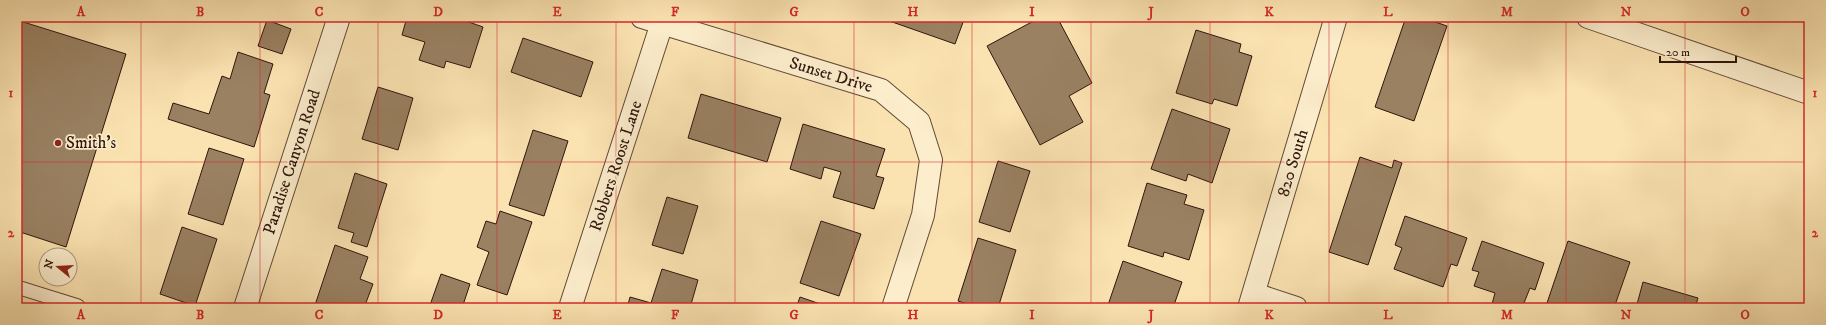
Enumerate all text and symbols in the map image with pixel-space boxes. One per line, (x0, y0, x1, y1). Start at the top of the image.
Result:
text: A (76, 4, 86, 20)
text: B (196, 4, 204, 20)
text: C (315, 4, 324, 20)
text: D (433, 4, 443, 20)
text: E (552, 4, 562, 20)
text: F (671, 4, 680, 20)
text: G (789, 4, 799, 20)
text: H (908, 4, 919, 20)
text: I (1029, 4, 1035, 20)
text: J (1146, 4, 1154, 21)
text: K (1264, 4, 1274, 20)
text: L (1383, 4, 1393, 20)
text: M (1501, 4, 1513, 20)
text: N (1621, 4, 1632, 20)
text: O (1740, 4, 1750, 20)
scale bar (1660, 38, 1736, 64)
text: 20 m (1666, 45, 1690, 60)
street label: Sunset Drive (787, 52, 875, 98)
text: 1 (9, 85, 14, 101)
text: 1 (1813, 85, 1818, 101)
street label: Paradise Canyon Road (258, 86, 326, 237)
street label: Robbers Roost Lane (585, 98, 647, 234)
street label: 820 South (1272, 127, 1314, 199)
place label: Smith's (66, 132, 116, 154)
marker: Smith's (53, 138, 63, 148)
text: 2 (8, 225, 15, 241)
text: 2 (1812, 225, 1819, 241)
north arrow (38, 247, 78, 287)
text: N (41, 258, 57, 271)
text: A (76, 307, 86, 323)
text: B (196, 307, 204, 323)
text: C (315, 307, 324, 323)
text: D (433, 307, 443, 323)
text: E (552, 307, 562, 323)
text: F (671, 307, 680, 323)
text: G (789, 307, 799, 323)
text: H (908, 307, 919, 323)
text: I (1029, 307, 1035, 323)
text: J (1146, 307, 1154, 324)
text: K (1264, 307, 1274, 323)
text: L (1383, 307, 1393, 323)
text: M (1501, 307, 1513, 323)
text: N (1621, 307, 1632, 323)
text: O (1740, 307, 1750, 323)

